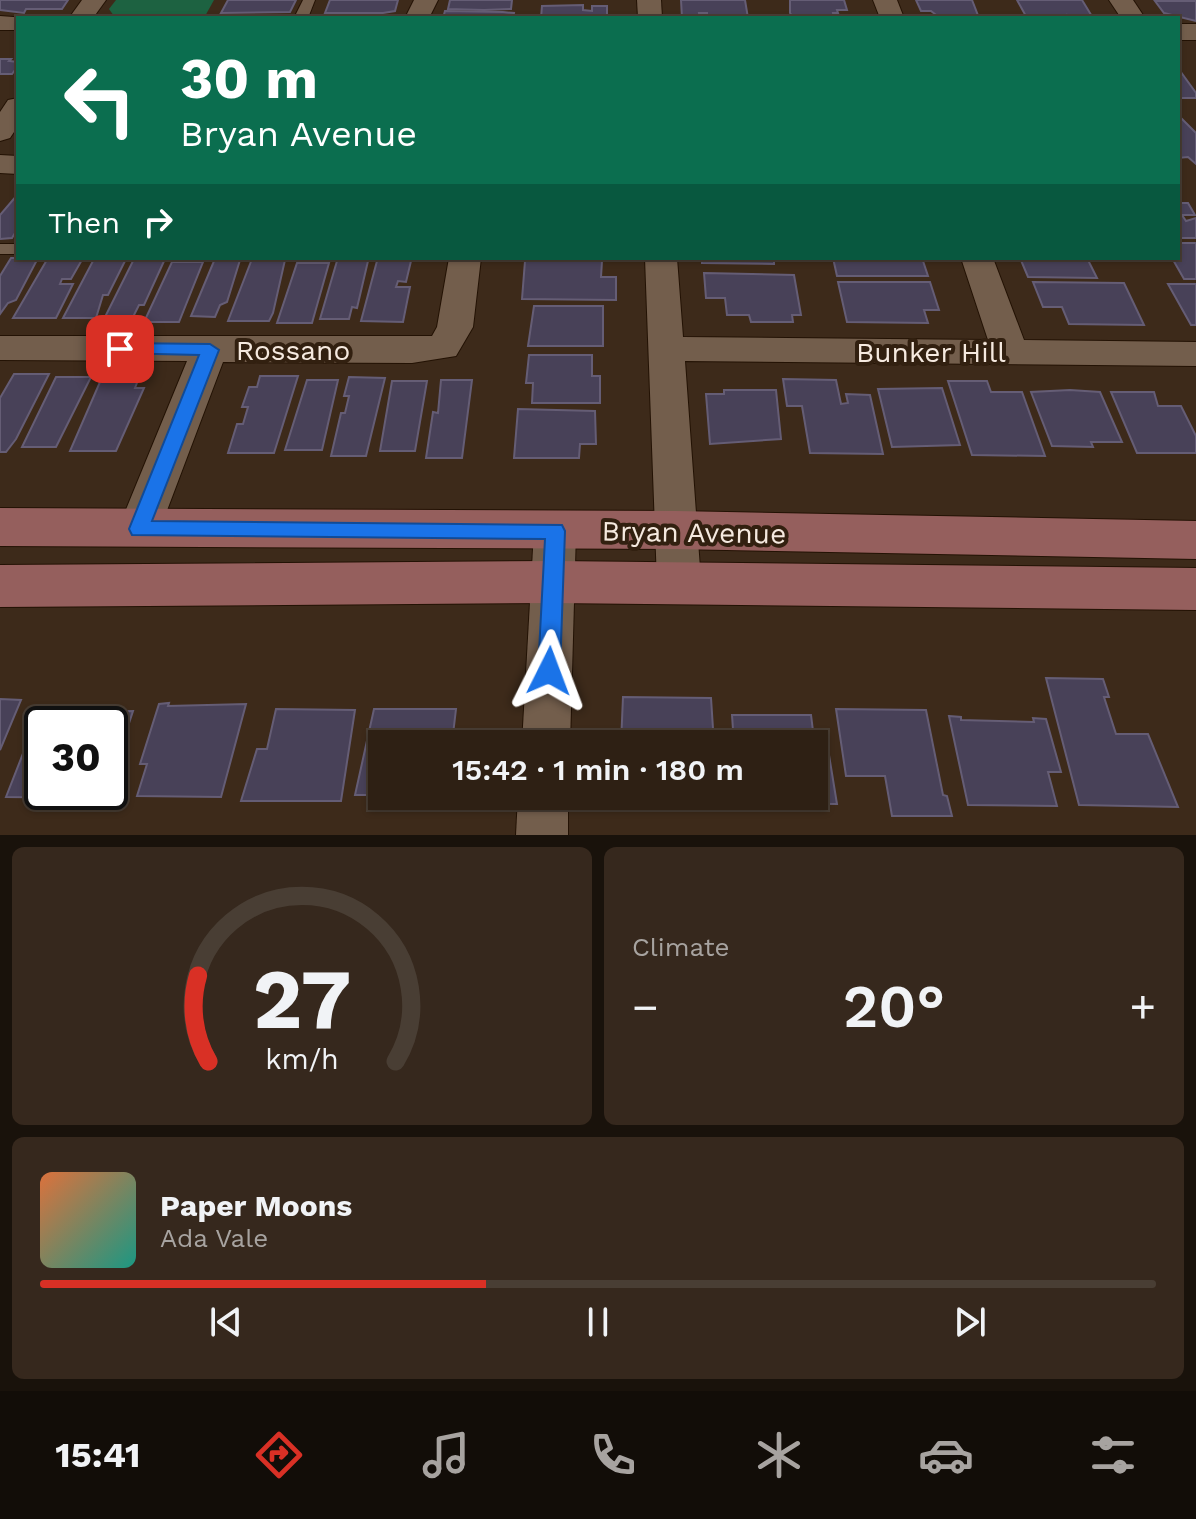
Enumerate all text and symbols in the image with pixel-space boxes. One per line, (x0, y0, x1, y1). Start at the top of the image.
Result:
text: 30 m (180, 46, 318, 112)
icon: left (48, 48, 152, 152)
text: Bryan Avenue (180, 113, 417, 155)
icon: right (136, 200, 180, 244)
text: Then (48, 205, 120, 240)
pin (86, 315, 154, 383)
icon: arrive (98, 327, 142, 371)
street label: Rossano (236, 334, 350, 367)
street label: Bunker Hill (856, 336, 1006, 369)
street label: Bryan Avenue (601, 514, 786, 551)
position arrow (507, 629, 591, 713)
speed limit sign: 30 (24, 706, 128, 810)
text: 15:42 · 1 min · 180 m (452, 752, 744, 787)
text: Climate (632, 932, 730, 962)
text: 27 (253, 951, 351, 1048)
text: 20° (843, 971, 945, 1042)
text: − (632, 981, 659, 1033)
text: + (1129, 981, 1156, 1033)
text: km/h (265, 1042, 339, 1076)
text: Paper Moons (160, 1188, 352, 1223)
text: Ada Vale (160, 1223, 268, 1253)
icon: previous (204, 1300, 248, 1344)
icon: pause (576, 1300, 620, 1344)
icon: next (948, 1300, 992, 1344)
icon: directions (251, 1427, 307, 1483)
icon: music (418, 1427, 474, 1483)
icon: phone (585, 1427, 641, 1483)
icon: climate (751, 1427, 807, 1483)
icon: car (918, 1427, 974, 1483)
icon: filters (1085, 1427, 1141, 1483)
text: 15:41 (55, 1434, 141, 1476)

